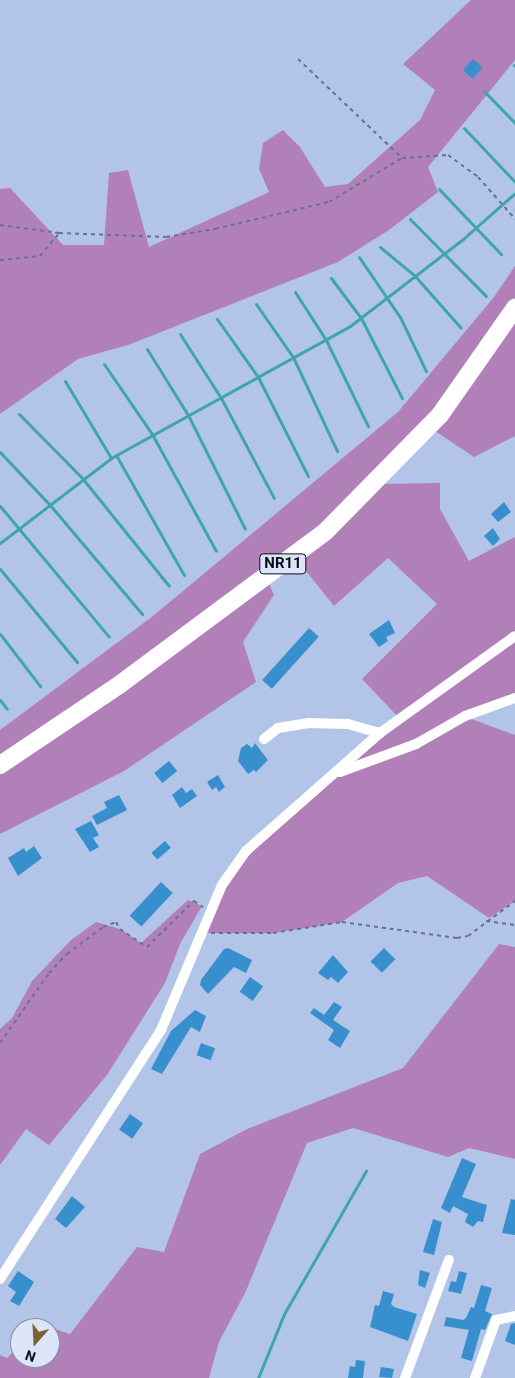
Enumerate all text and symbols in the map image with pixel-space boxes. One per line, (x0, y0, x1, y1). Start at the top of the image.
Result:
road number: NR11 (259, 552, 307, 576)
north arrow (10, 1318, 60, 1368)
text: N (23, 1347, 38, 1365)

